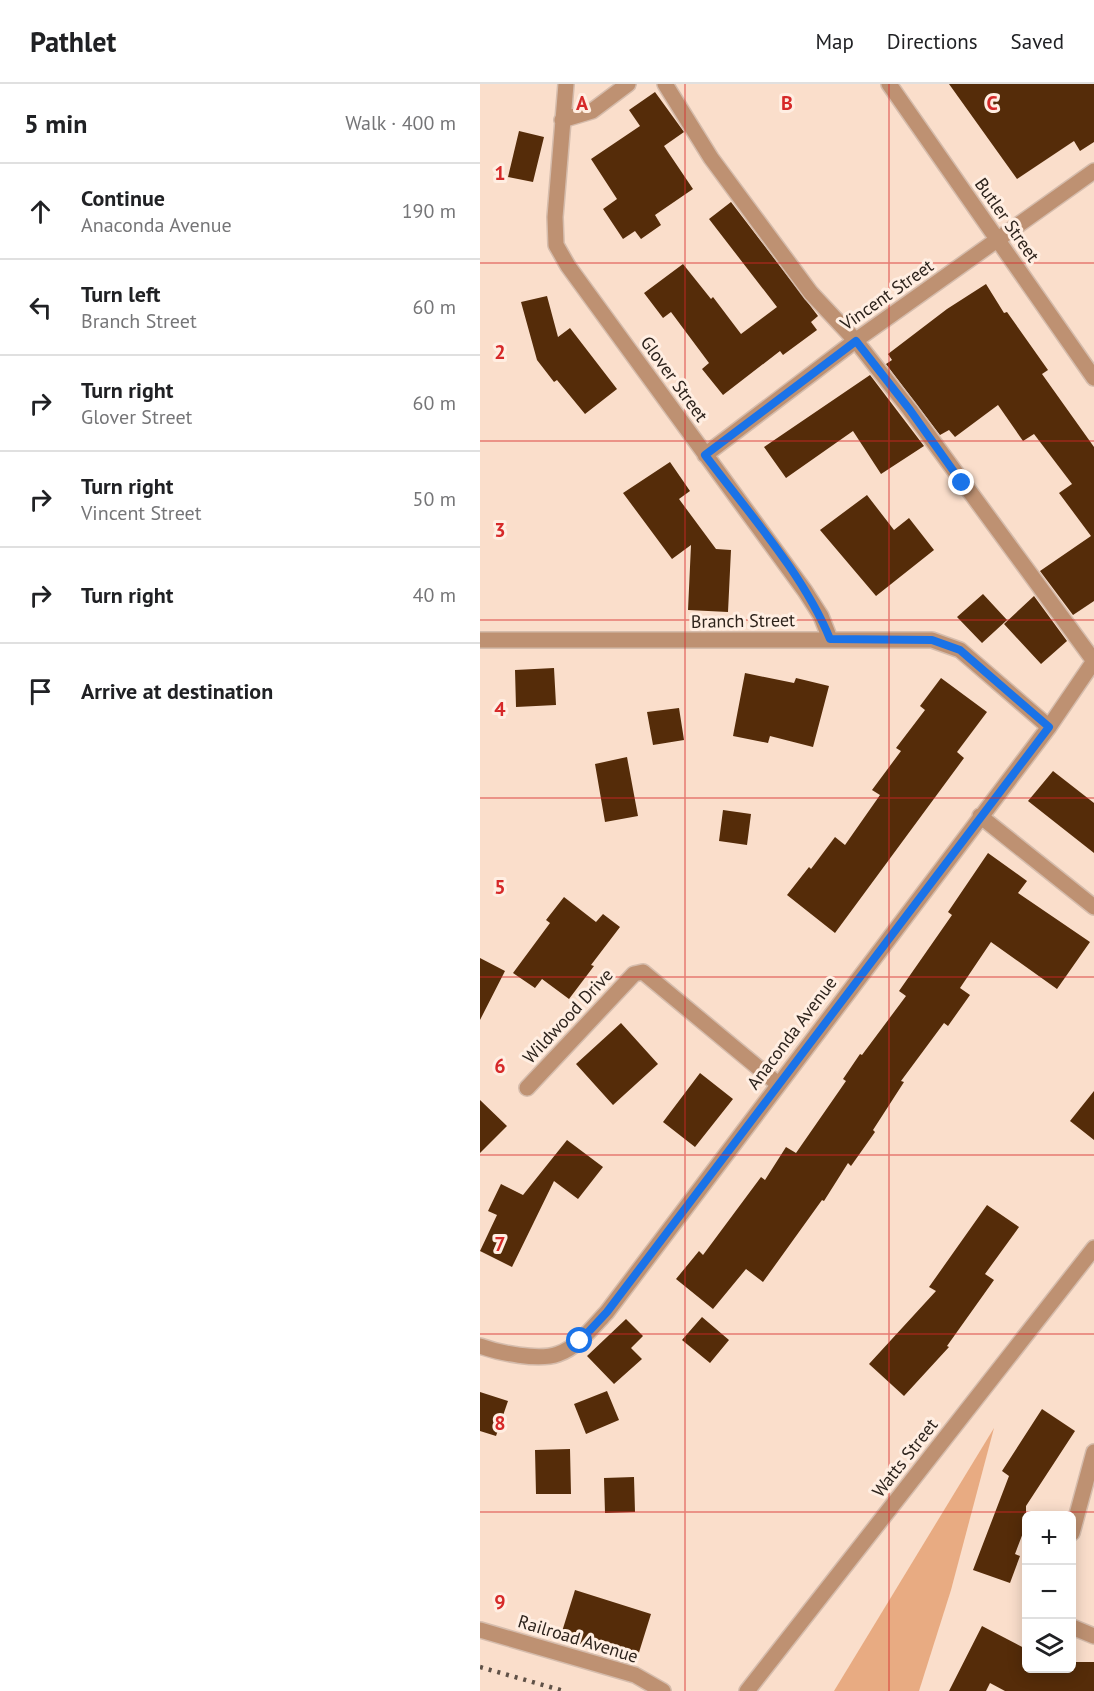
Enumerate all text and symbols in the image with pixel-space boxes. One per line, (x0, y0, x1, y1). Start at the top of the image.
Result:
text: Pathlet (30, 23, 116, 60)
text: Map (815, 28, 854, 55)
text: Directions (887, 28, 978, 55)
text: Saved (1011, 28, 1064, 55)
text: A (576, 90, 589, 116)
text: B (781, 90, 793, 116)
text: C (986, 90, 998, 116)
text: 5 min (24, 107, 87, 140)
text: Walk · 400 m (345, 110, 456, 136)
text: 1 (494, 160, 506, 186)
street label: Butler Street (970, 173, 1045, 266)
text: Continue (81, 184, 165, 212)
icon: ahead (24, 195, 57, 228)
text: 190 m (402, 198, 456, 224)
text: Anaconda Avenue (81, 212, 232, 238)
street label: Vincent Street (835, 254, 938, 336)
text: Turn left (81, 280, 161, 308)
icon: left (24, 291, 57, 324)
text: 60 m (413, 294, 456, 320)
text: Branch Street (81, 308, 197, 334)
street label: Glover Street (636, 331, 713, 426)
text: 2 (494, 339, 506, 365)
text: Turn right (81, 376, 173, 404)
icon: right (24, 387, 57, 420)
text: 60 m (413, 390, 456, 416)
text: Glover Street (81, 404, 192, 430)
route end (948, 469, 974, 495)
text: Turn right (81, 472, 173, 500)
icon: right (24, 483, 57, 516)
text: 50 m (413, 486, 456, 512)
text: Vincent Street (81, 500, 202, 526)
text: 3 (494, 517, 506, 543)
icon: right (24, 579, 57, 612)
text: Turn right (81, 581, 173, 609)
text: 40 m (413, 582, 456, 608)
street label: Branch Street (691, 608, 795, 633)
icon: arrive (24, 675, 57, 708)
text: Arrive at destination (81, 677, 273, 705)
text: 4 (494, 696, 506, 722)
text: 5 (494, 874, 506, 900)
street label: Wildwood Drive (518, 963, 618, 1068)
street label: Anaconda Avenue (742, 972, 842, 1094)
text: 6 (494, 1053, 506, 1079)
text: 7 (494, 1231, 506, 1257)
route start (566, 1327, 592, 1353)
text: 8 (494, 1410, 506, 1436)
street label: Watts Street (867, 1414, 942, 1502)
map controls (1022, 1511, 1076, 1673)
button: + (1022, 1511, 1076, 1565)
button: − (1022, 1565, 1076, 1619)
text: 9 (494, 1589, 506, 1615)
street label: Railroad Avenue (515, 1609, 641, 1668)
button: layers (1022, 1619, 1076, 1673)

